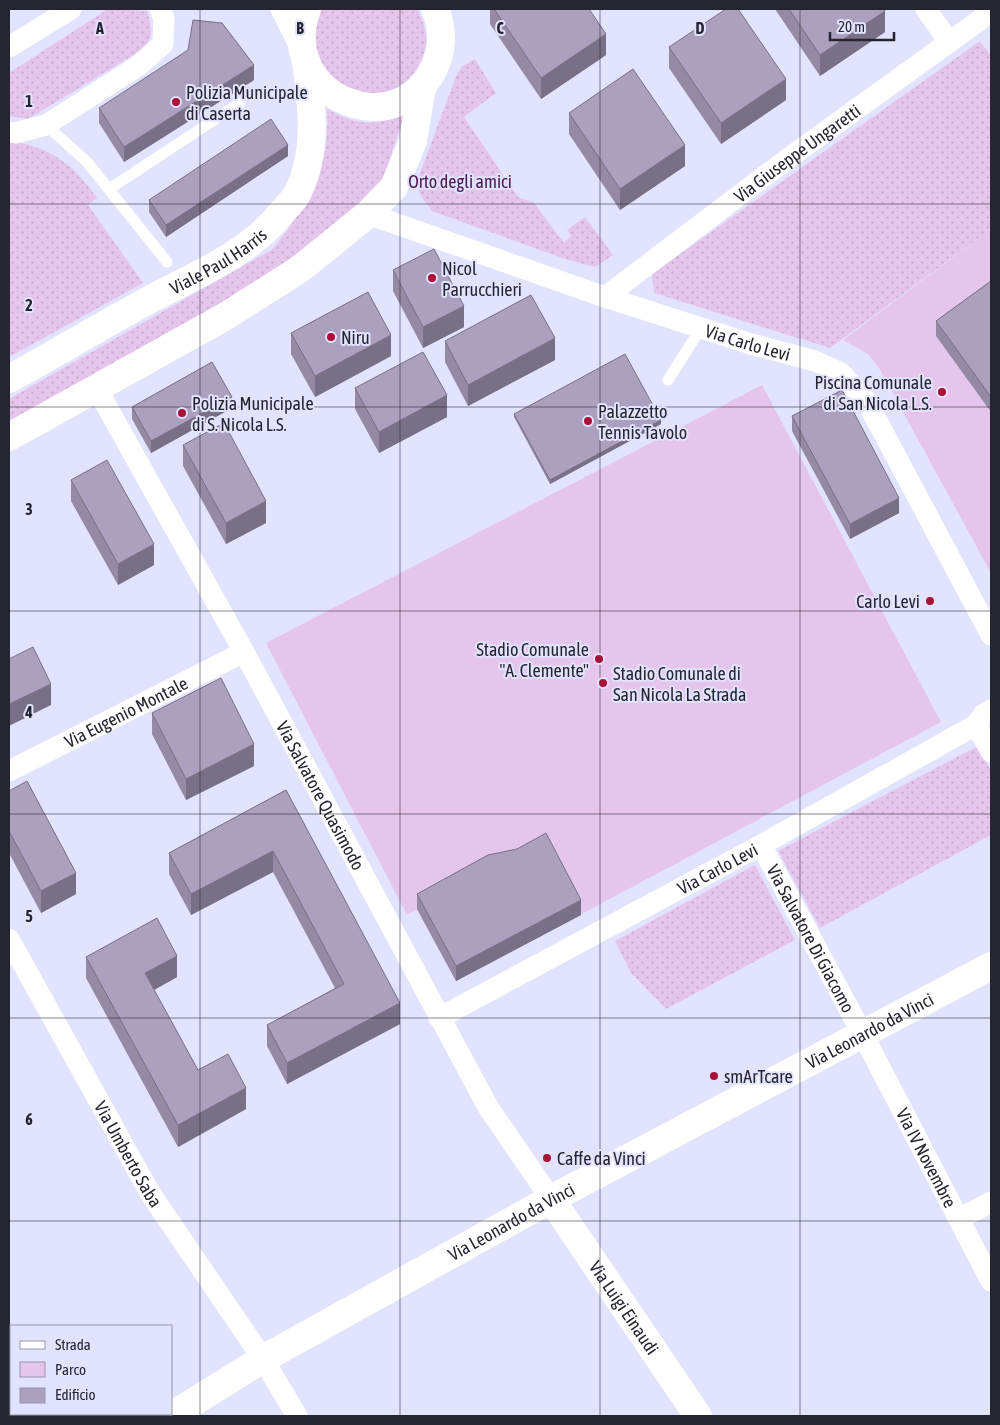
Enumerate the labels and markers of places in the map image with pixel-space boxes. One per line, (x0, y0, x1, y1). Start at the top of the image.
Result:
place label: Polizia Municipale di Caserta (186, 82, 308, 124)
marker: Polizia Municipale di Caserta (170, 96, 182, 108)
place label: Nicol Parrucchieri (442, 258, 522, 300)
marker: Nicol Parrucchieri (426, 272, 438, 284)
place label: Niru (341, 327, 370, 348)
marker: Niru (325, 331, 337, 343)
place label: Piscina Comunale di San Nicola L.S. (815, 372, 932, 414)
marker: Piscina Comunale di San Nicola L.S. (936, 386, 948, 398)
place label: Polizia Municipale di S. Nicola L.S. (192, 393, 314, 435)
place label: Palazzetto Tennis Tavolo (598, 401, 687, 443)
marker: Polizia Municipale di S. Nicola L.S. (176, 407, 188, 419)
marker: Palazzetto Tennis Tavolo (582, 415, 594, 427)
place label: Carlo Levi (856, 591, 920, 612)
marker: Carlo Levi (924, 595, 936, 607)
place label: Stadio Comunale "A. Clemente" (476, 639, 589, 681)
marker: Stadio Comunale "A. Clemente" (593, 653, 605, 665)
place label: Stadio Comunale di San Nicola La Strada (613, 663, 746, 705)
marker: Stadio Comunale di San Nicola La Strada (597, 677, 609, 689)
place label: smArTcare (724, 1066, 793, 1087)
marker: smArTcare (708, 1070, 720, 1082)
place label: Caffe da Vinci (557, 1148, 646, 1169)
marker: Caffe da Vinci (541, 1152, 553, 1164)

